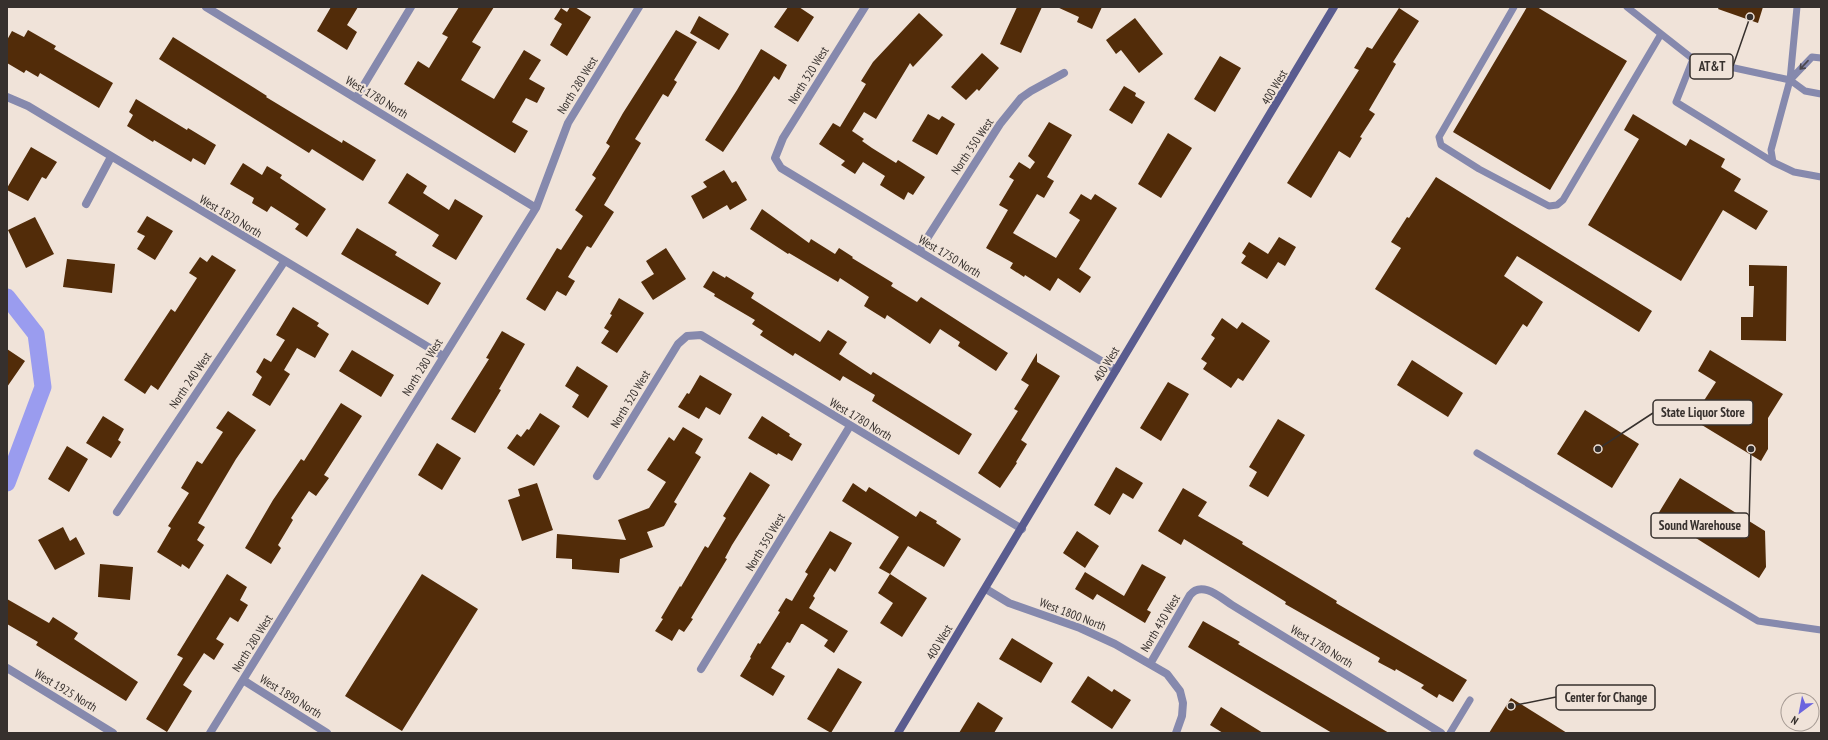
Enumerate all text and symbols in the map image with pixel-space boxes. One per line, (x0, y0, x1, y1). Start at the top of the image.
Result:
street label: North 320 West (784, 43, 832, 106)
street label: North 280 West (553, 53, 601, 116)
callout: AT&T (1690, 54, 1733, 79)
text: AT&T (1698, 58, 1726, 75)
one-way arrow (1799, 60, 1809, 70)
street label: 400 West (1258, 66, 1291, 107)
street label: West 1780 North (343, 72, 411, 122)
street label: North 350 West (948, 114, 997, 177)
street label: West 1820 North (197, 191, 265, 241)
street label: West 1750 North (916, 231, 984, 281)
street label: North 280 West (398, 335, 446, 398)
street label: 400 West (1090, 343, 1123, 384)
street label: North 240 West (166, 348, 215, 411)
street label: North 320 West (607, 367, 653, 431)
street label: West 1780 North (827, 394, 895, 444)
callout: State Liquor Store (1653, 400, 1753, 425)
text: State Liquor Store (1661, 404, 1745, 421)
street label: North 350 West (742, 510, 788, 574)
callout: Sound Warehouse (1651, 513, 1749, 538)
text: Sound Warehouse (1659, 517, 1742, 534)
street label: North 430 West (1137, 591, 1183, 655)
street label: West 1800 North (1037, 594, 1109, 634)
street label: North 280 West (228, 611, 276, 674)
street label: 400 West (923, 621, 956, 662)
street label: West 1780 North (1288, 621, 1356, 671)
street label: West 1925 North (32, 665, 100, 715)
street label: West 1890 North (257, 671, 325, 721)
callout: Center for Change (1556, 685, 1655, 710)
text: Center for Change (1565, 689, 1648, 706)
north arrow (1780, 692, 1820, 732)
text: N (1788, 713, 1801, 728)

